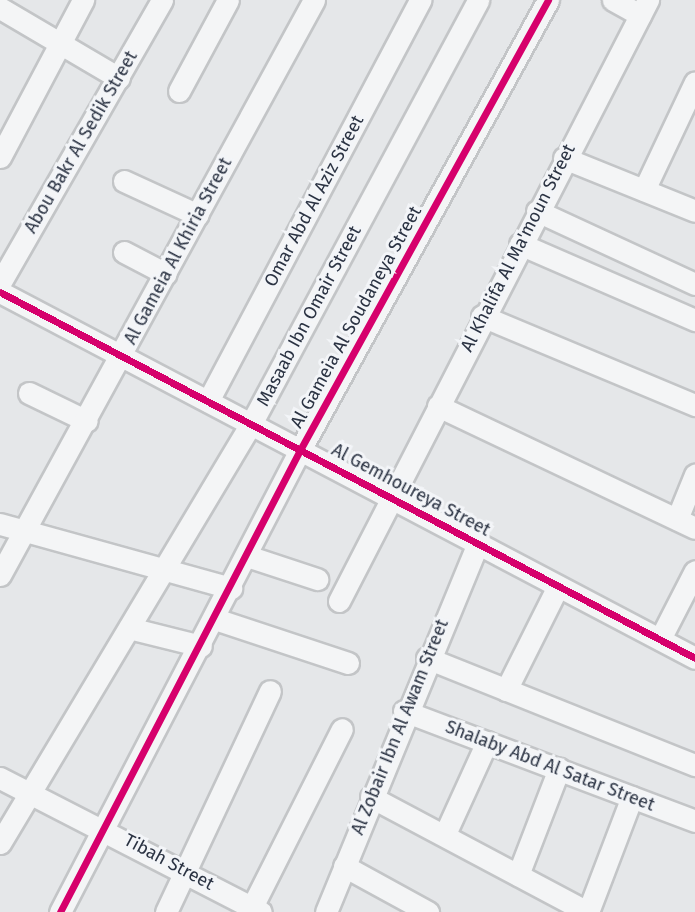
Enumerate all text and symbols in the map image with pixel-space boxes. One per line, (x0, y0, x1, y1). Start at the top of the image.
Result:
street label: Abou Bakr Al Sedik Street (20, 47, 142, 237)
street label: Omar Abd Al Aziz Street (260, 112, 368, 290)
street label: Al Khalifa Al Ma'moun Street (456, 141, 580, 355)
street label: Al Gameia Al Khiria Street (120, 154, 236, 348)
street label: Al Gameia Al Soudaneya Street (286, 202, 426, 432)
street label: Masaab Ibn Omair Street (252, 222, 366, 410)
street label: Al Gemhoureya Street (328, 439, 494, 541)
street label: Al Zobair Ibn Al Awam Street (347, 616, 453, 838)
street label: Shalaby Abd Al Satar Street (442, 716, 658, 816)
street label: Tibah Street (120, 829, 218, 895)

